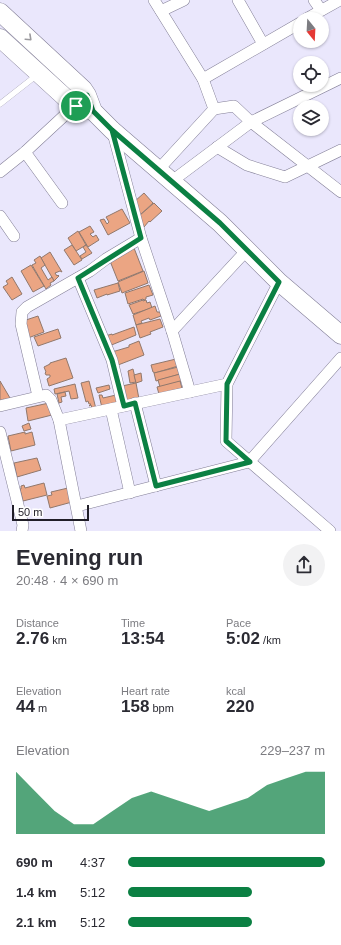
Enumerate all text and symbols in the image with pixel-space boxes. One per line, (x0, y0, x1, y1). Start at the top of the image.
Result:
north arrow (293, 12, 329, 48)
map controls (293, 12, 329, 136)
one-way arrow (24, 33, 31, 40)
button: locate (293, 56, 329, 92)
pin (59, 89, 93, 123)
icon: arrive (65, 95, 87, 117)
button: layers (293, 100, 329, 136)
scale bar (12, 503, 89, 522)
text: 50 m (18, 506, 42, 518)
button: share (283, 544, 325, 586)
text: Evening run (16, 545, 143, 570)
text: 20:48 · 4 × 690 m (16, 573, 118, 588)
text: Distance (16, 617, 59, 629)
text: Time (121, 617, 145, 629)
text: Pace (226, 617, 251, 629)
text: 2.76 (16, 629, 49, 648)
text: 13:54 (121, 629, 164, 648)
text: 5:02 (226, 629, 260, 648)
text: km (49, 634, 67, 646)
text: /km (260, 634, 281, 646)
text: Elevation (16, 685, 61, 697)
text: Heart rate (121, 685, 170, 697)
text: kcal (226, 685, 246, 697)
text: 44 (16, 697, 35, 716)
text: 158 (121, 697, 149, 716)
text: 220 (226, 697, 254, 716)
text: m (35, 702, 47, 714)
text: bpm (149, 702, 174, 714)
text: Elevation (16, 743, 69, 758)
text: 229–237 m (260, 743, 325, 758)
text: 690 m (16, 855, 53, 870)
text: 4:37 (80, 855, 105, 870)
text: 1.4 km (16, 885, 56, 900)
text: 5:12 (80, 885, 105, 900)
text: 2.1 km (16, 915, 56, 930)
text: 5:12 (80, 915, 105, 930)

